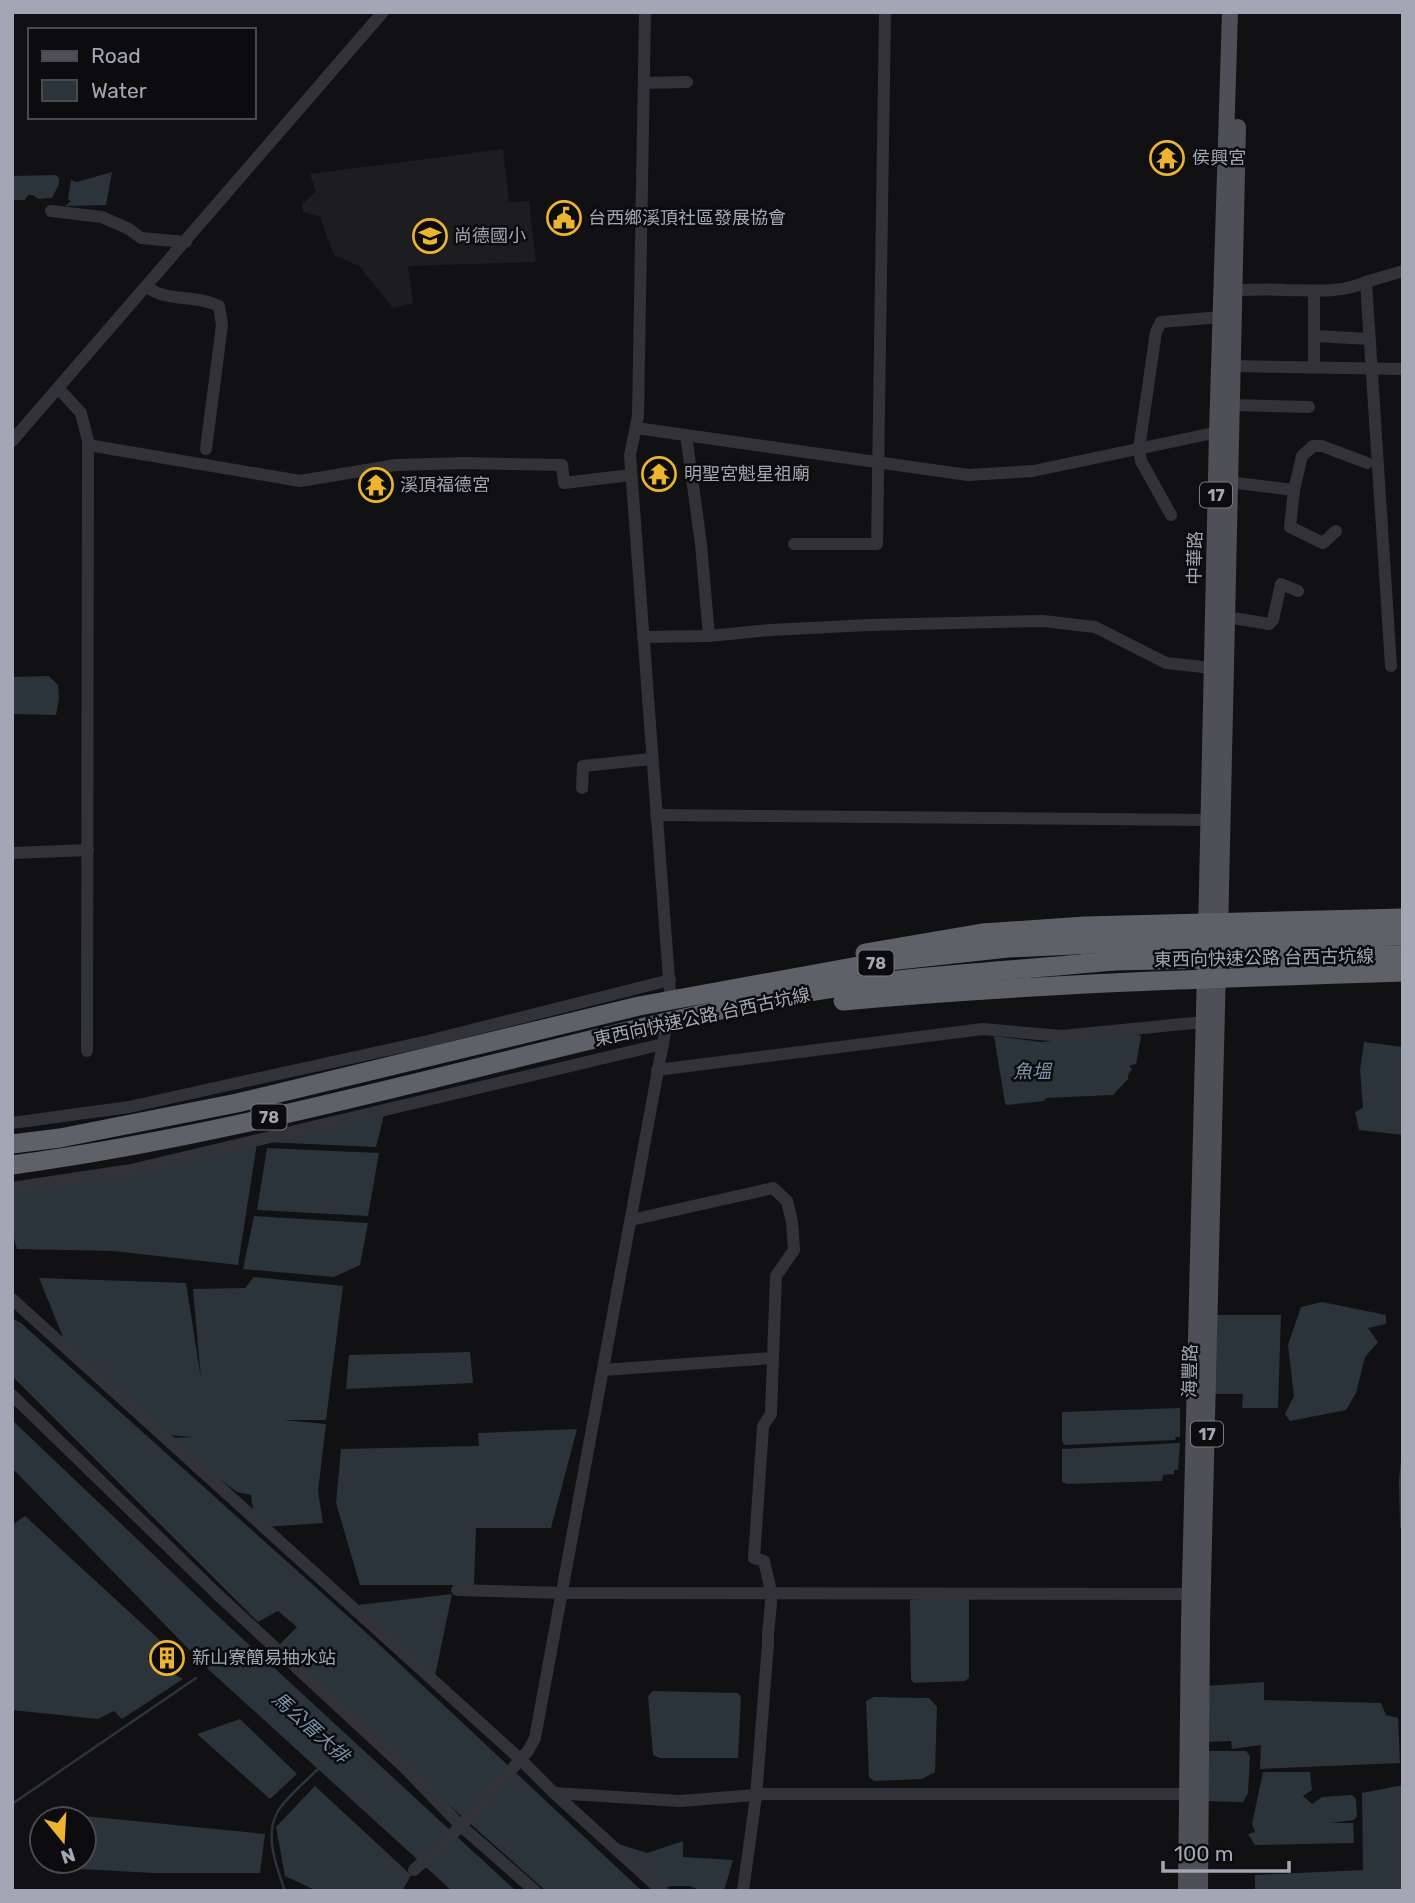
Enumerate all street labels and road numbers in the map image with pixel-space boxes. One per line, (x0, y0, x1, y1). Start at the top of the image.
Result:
road number: 17 (1200, 482, 1232, 508)
street label: 中華路 (1184, 531, 1206, 585)
street label: 東西向快速公路 台西古坑線 (1154, 945, 1374, 971)
road number: 78 (858, 951, 894, 976)
street label: 東西向快速公路 台西古坑線 (592, 983, 812, 1051)
road number: 78 (252, 1105, 286, 1130)
street label: 海豐路 (1179, 1344, 1201, 1398)
road number: 17 (1191, 1422, 1223, 1446)

